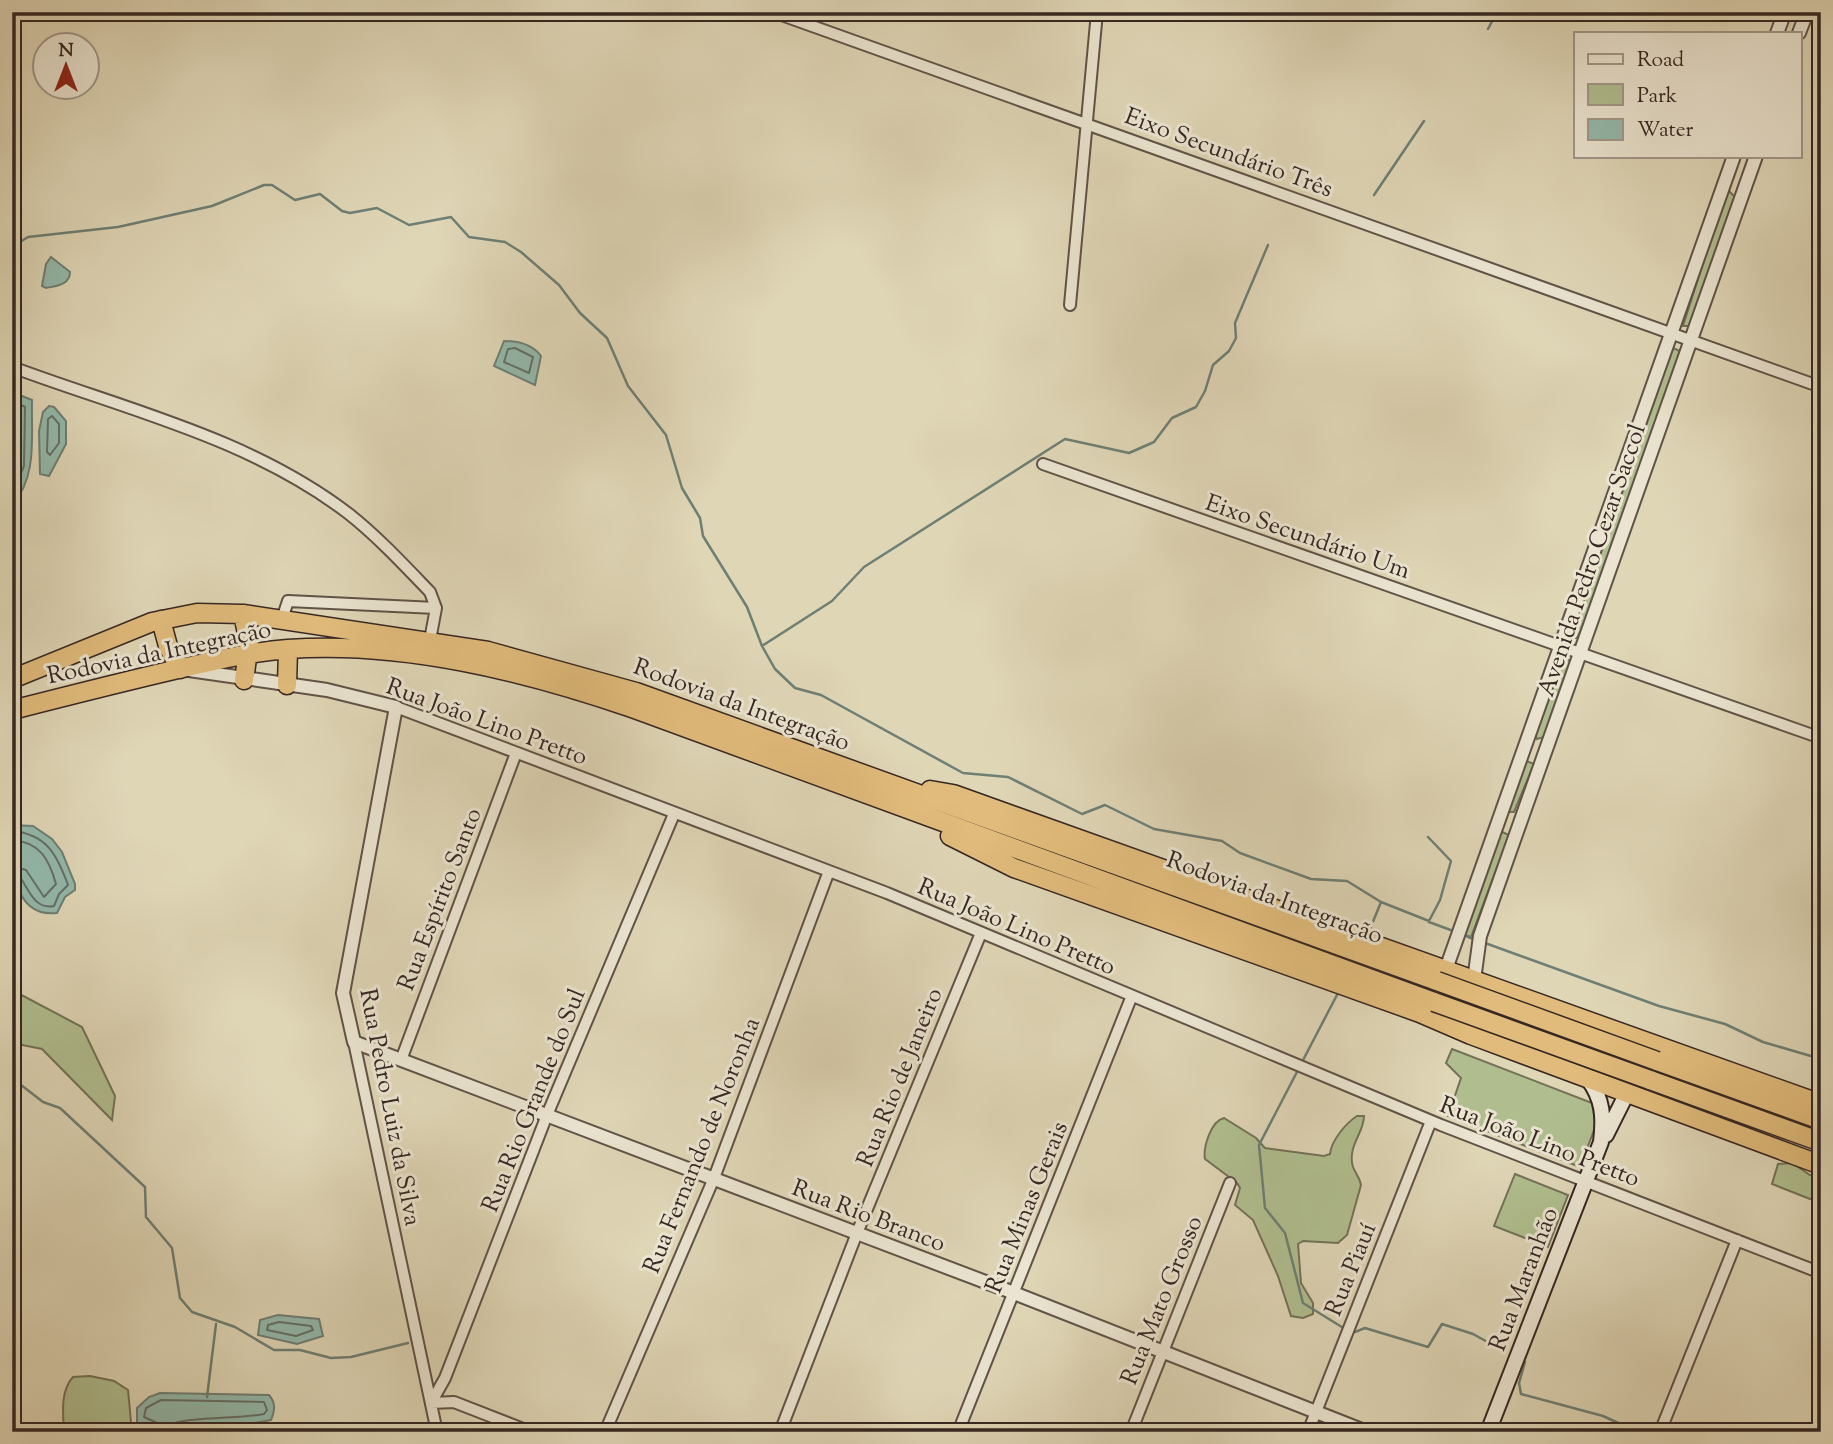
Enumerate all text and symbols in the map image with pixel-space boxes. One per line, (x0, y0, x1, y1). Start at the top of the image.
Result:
north arrow (32, 32, 102, 102)
legend (1574, 32, 1801, 158)
text: N (58, 38, 74, 65)
text: Road (1637, 46, 1684, 76)
text: Park (1637, 82, 1678, 112)
street label: Eixo Secundário Três (1120, 100, 1337, 207)
text: Water (1637, 116, 1694, 146)
street label: Avenida Pedro Cezar Saccol (1530, 419, 1656, 702)
street label: Eixo Secundário Um (1201, 487, 1414, 589)
street label: Rodovia da Integração (44, 614, 274, 694)
street label: Rodovia da Integração (628, 651, 854, 761)
street label: Rua João Lino Pretto (381, 671, 592, 775)
street label: Rua Espírito Santo (390, 803, 491, 996)
street label: Rodovia da Integração (1161, 844, 1387, 954)
street label: Rua João Lino Pretto (912, 871, 1120, 985)
street label: Rua Rio de Janeiro (849, 983, 952, 1172)
street label: Rua Rio Grande do Sul (474, 984, 595, 1218)
street label: Rua Pedro Luiz da Silva (349, 986, 429, 1229)
street label: Rua Fernando de Noronha (636, 1013, 770, 1279)
street label: Rua João Lino Pretto (1434, 1089, 1644, 1197)
street label: Rua Minas Gerais (978, 1117, 1078, 1299)
street label: Rua Rio Branco (787, 1172, 950, 1262)
street label: Rua Maranhão (1482, 1203, 1568, 1357)
street label: Rua Mato Grosso (1113, 1211, 1212, 1390)
street label: Rua Piauí (1318, 1218, 1386, 1322)

